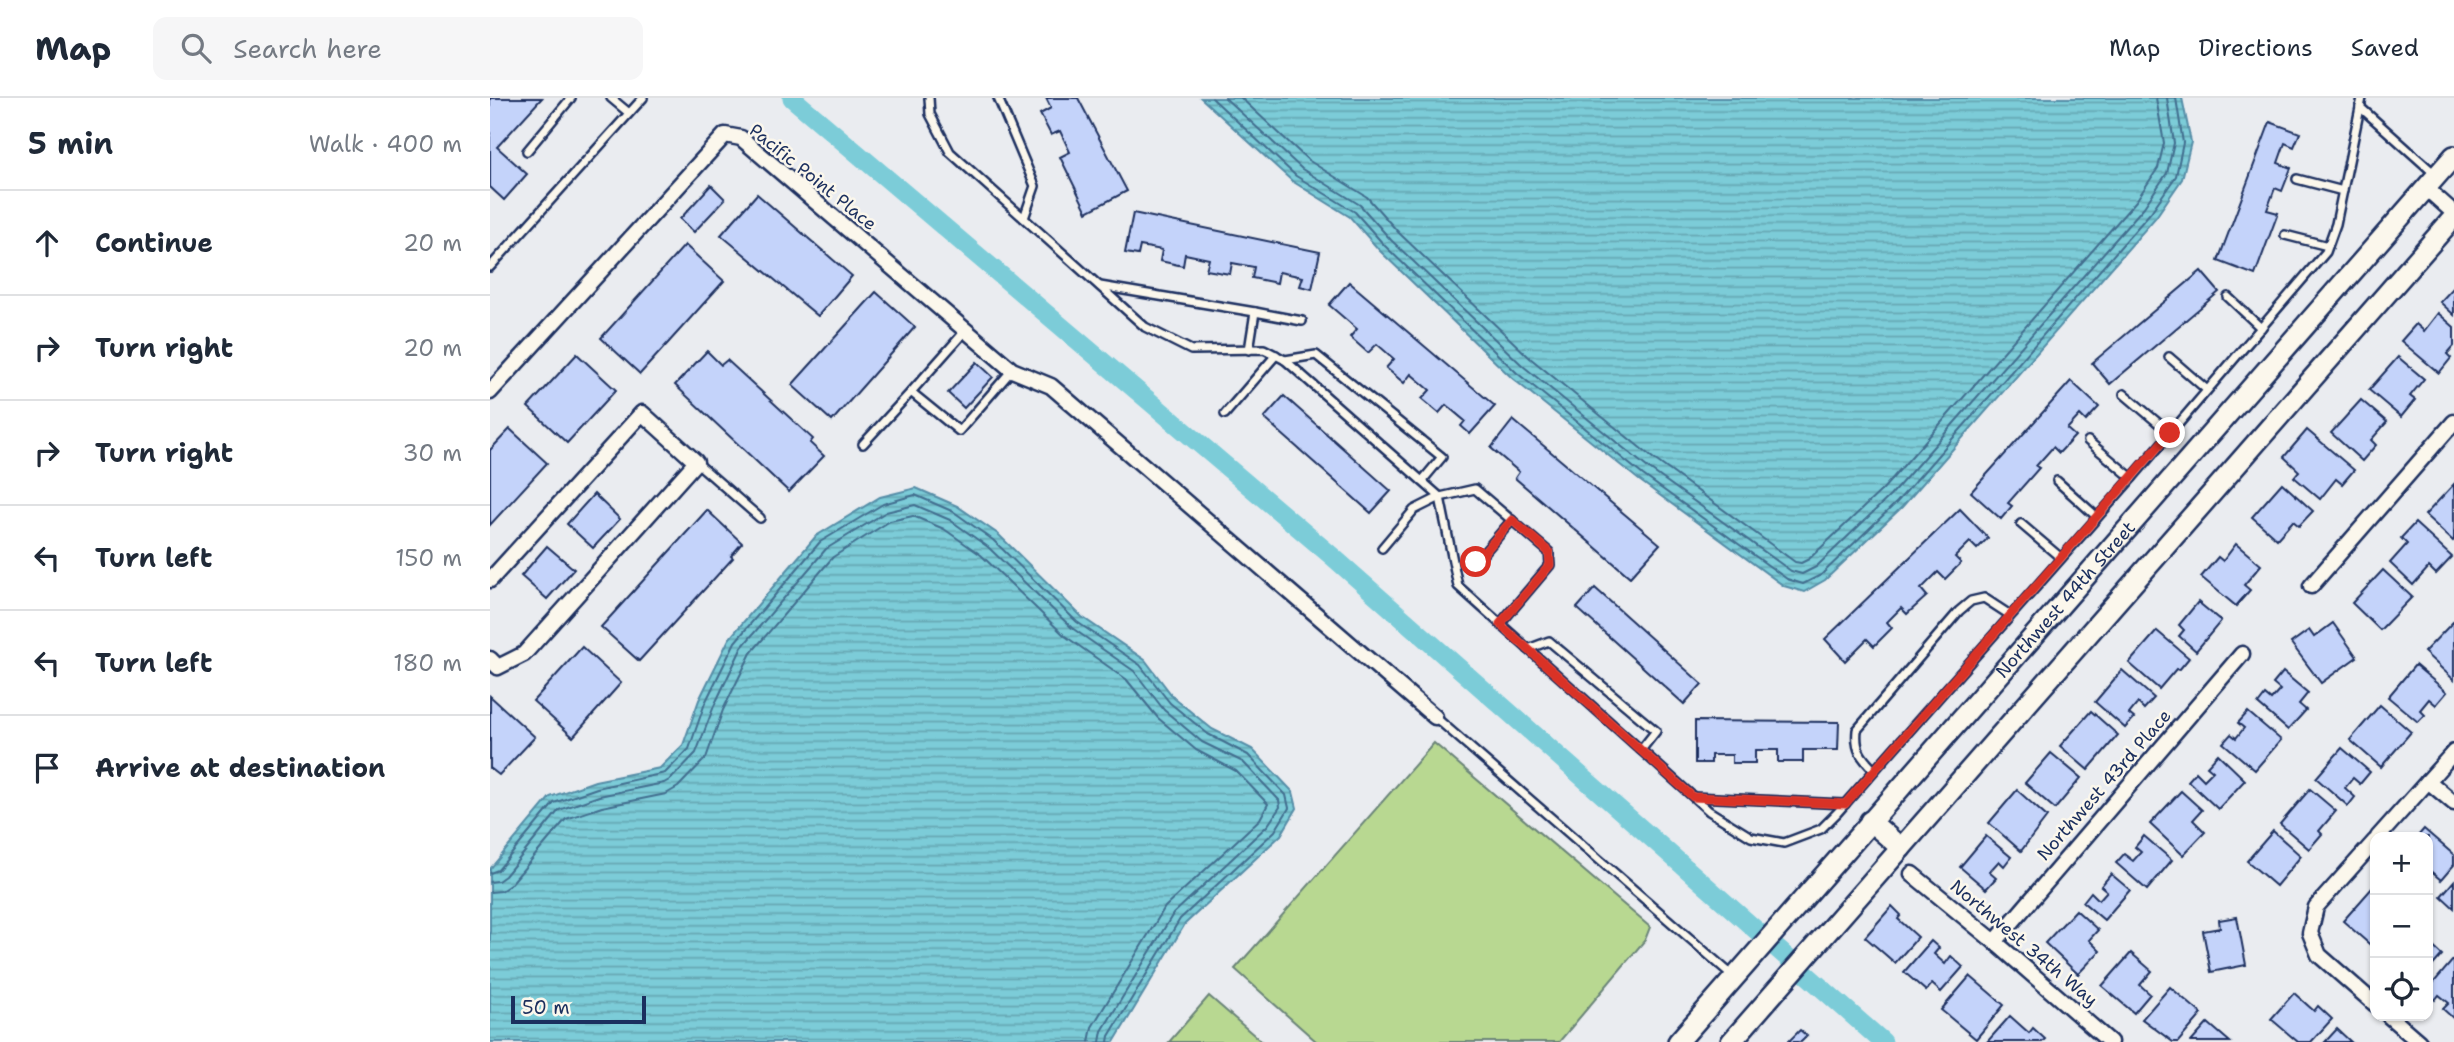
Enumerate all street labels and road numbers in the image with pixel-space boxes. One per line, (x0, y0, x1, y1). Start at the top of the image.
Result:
street label: Pacific Point Place (744, 118, 882, 236)
street label: Northwest 44th Street (1990, 516, 2141, 683)
street label: Northwest 43rd Place (2032, 704, 2176, 866)
street label: Northwest 34th Way (1945, 874, 2103, 1012)

